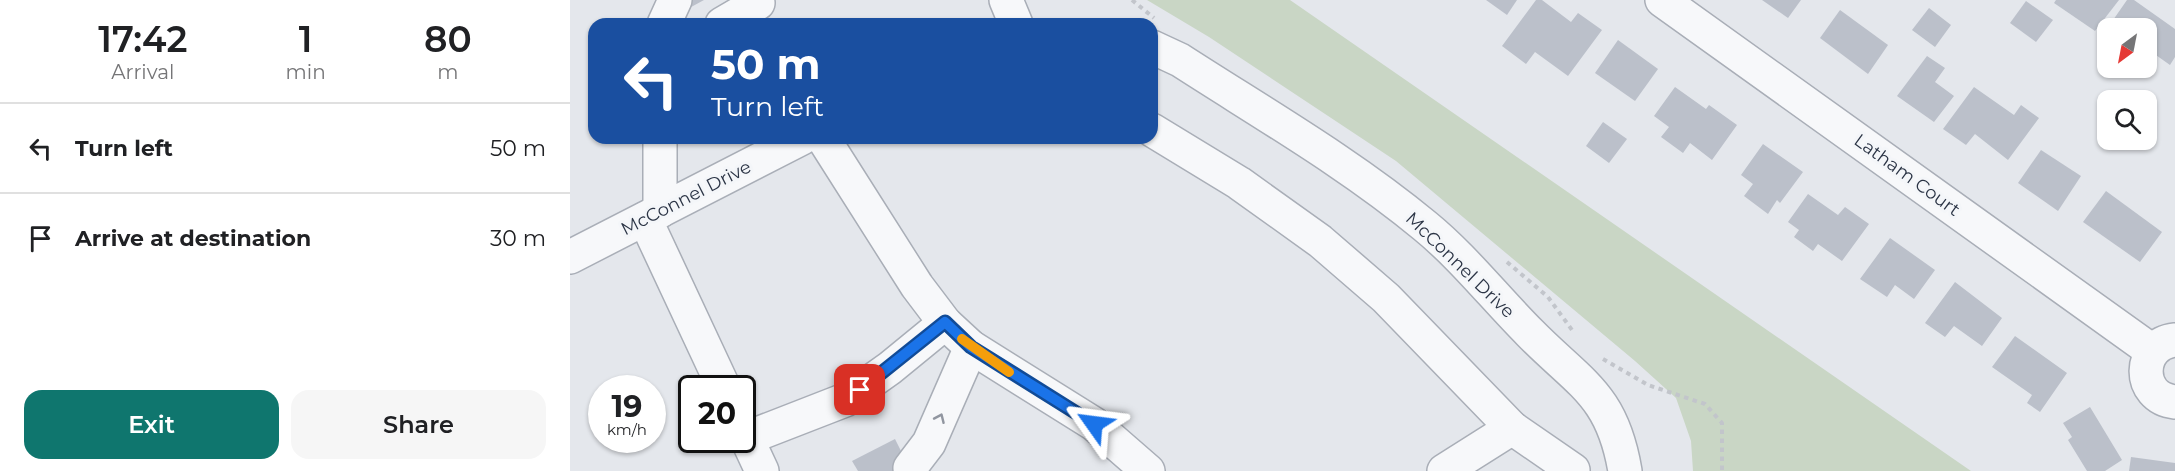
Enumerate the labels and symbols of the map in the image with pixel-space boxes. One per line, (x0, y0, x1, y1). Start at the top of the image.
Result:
north arrow (2097, 18, 2157, 78)
street label: Latham Court (1850, 129, 1964, 221)
street label: McConnel Drive (617, 156, 755, 240)
street label: McConnel Drive (1401, 207, 1519, 323)
pin (834, 364, 885, 415)
speed limit sign: 20 (678, 375, 756, 453)
position arrow (1062, 392, 1126, 456)
one-way arrow (933, 414, 945, 425)

